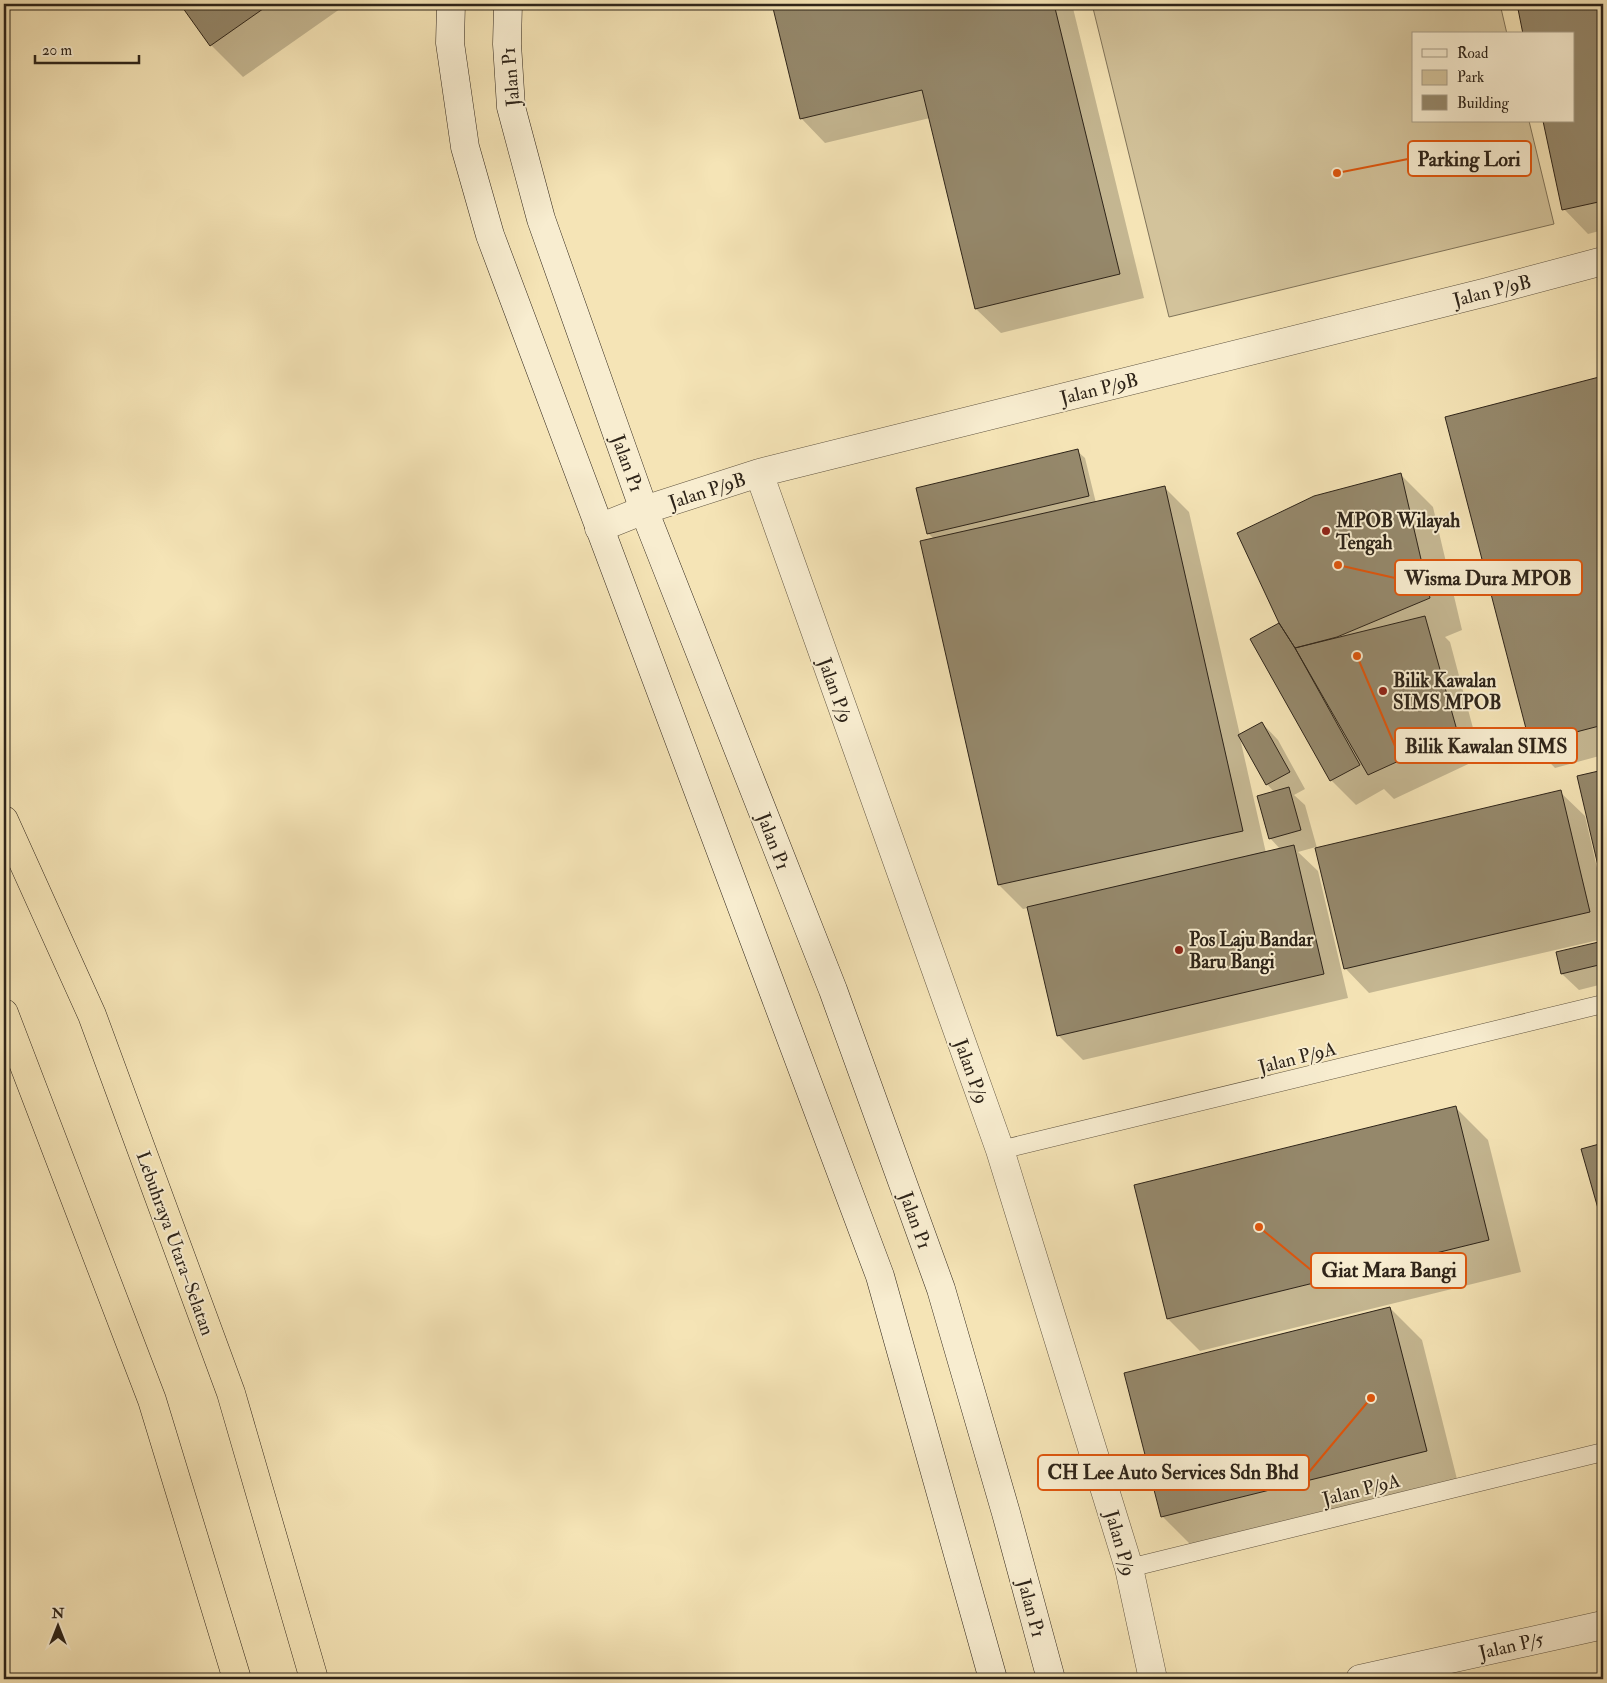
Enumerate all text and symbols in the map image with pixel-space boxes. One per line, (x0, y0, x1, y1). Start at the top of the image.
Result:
scale bar (35, 32, 139, 64)
legend (1412, 32, 1574, 122)
text: 20 m (42, 41, 72, 60)
text: Road (1457, 44, 1489, 63)
street label: Jalan P1 (496, 46, 526, 109)
text: Park (1457, 68, 1484, 87)
text: Building (1457, 94, 1509, 113)
callout: Parking Lori (1408, 141, 1531, 176)
text: Parking Lori (1417, 147, 1521, 173)
street label: Jalan P/9B (1450, 270, 1534, 313)
street label: Jalan P/9B (1057, 368, 1141, 411)
street label: Jalan P1 (605, 430, 649, 495)
street label: Jalan P/9B (665, 467, 749, 515)
place label: MPOB Wilayah Tengah (1335, 509, 1460, 556)
marker: MPOB Wilayah Tengah (1320, 525, 1332, 537)
callout: Wisma Dura MPOB (1395, 560, 1582, 595)
text: Wisma Dura MPOB (1403, 566, 1572, 591)
street label: Jalan P/9 (812, 654, 858, 726)
place label: Bilik Kawalan SIMS MPOB (1393, 669, 1501, 715)
marker: Bilik Kawalan SIMS MPOB (1377, 685, 1389, 697)
callout: Bilik Kawalan SIMS (1395, 728, 1577, 763)
text: Bilik Kawalan SIMS (1405, 734, 1567, 759)
street label: Jalan P1 (751, 808, 795, 873)
place label: Pos Laju Bandar Baru Bangi (1189, 928, 1314, 975)
marker: Pos Laju Bandar Baru Bangi (1173, 944, 1185, 956)
street label: Jalan P/9 (948, 1035, 994, 1107)
street label: Jalan P/9A (1255, 1037, 1339, 1079)
street label: Lebuhraya Utara–Selatan (131, 1148, 220, 1339)
street label: Jalan P1 (893, 1187, 937, 1252)
callout: Giat Mara Bangi (1311, 1253, 1466, 1288)
text: Giat Mara Bangi (1321, 1258, 1457, 1284)
callout: CH Lee Auto Services Sdn Bhd (1038, 1455, 1309, 1490)
text: CH Lee Auto Services Sdn Bhd (1047, 1460, 1299, 1485)
street label: Jalan P/9A (1319, 1469, 1403, 1511)
street label: Jalan P/9 (1099, 1507, 1141, 1579)
street label: Jalan P1 (1011, 1575, 1050, 1640)
north arrow (32, 1600, 82, 1650)
text: N (51, 1605, 65, 1622)
street label: Jalan P/5 (1475, 1627, 1547, 1665)

